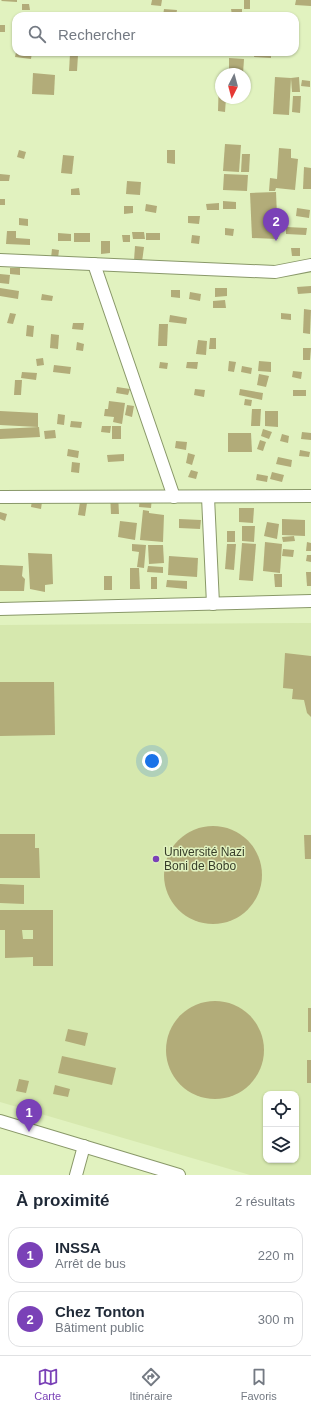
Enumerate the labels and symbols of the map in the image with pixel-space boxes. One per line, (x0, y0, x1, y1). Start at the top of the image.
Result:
north arrow (215, 68, 251, 104)
pin: 2 (263, 208, 289, 241)
your location (142, 751, 162, 771)
place label: Université Nazi Boni de Bobo (164, 845, 245, 873)
marker: Université Nazi Boni de Bobo (151, 854, 161, 864)
pin: 1 (16, 1099, 42, 1132)

